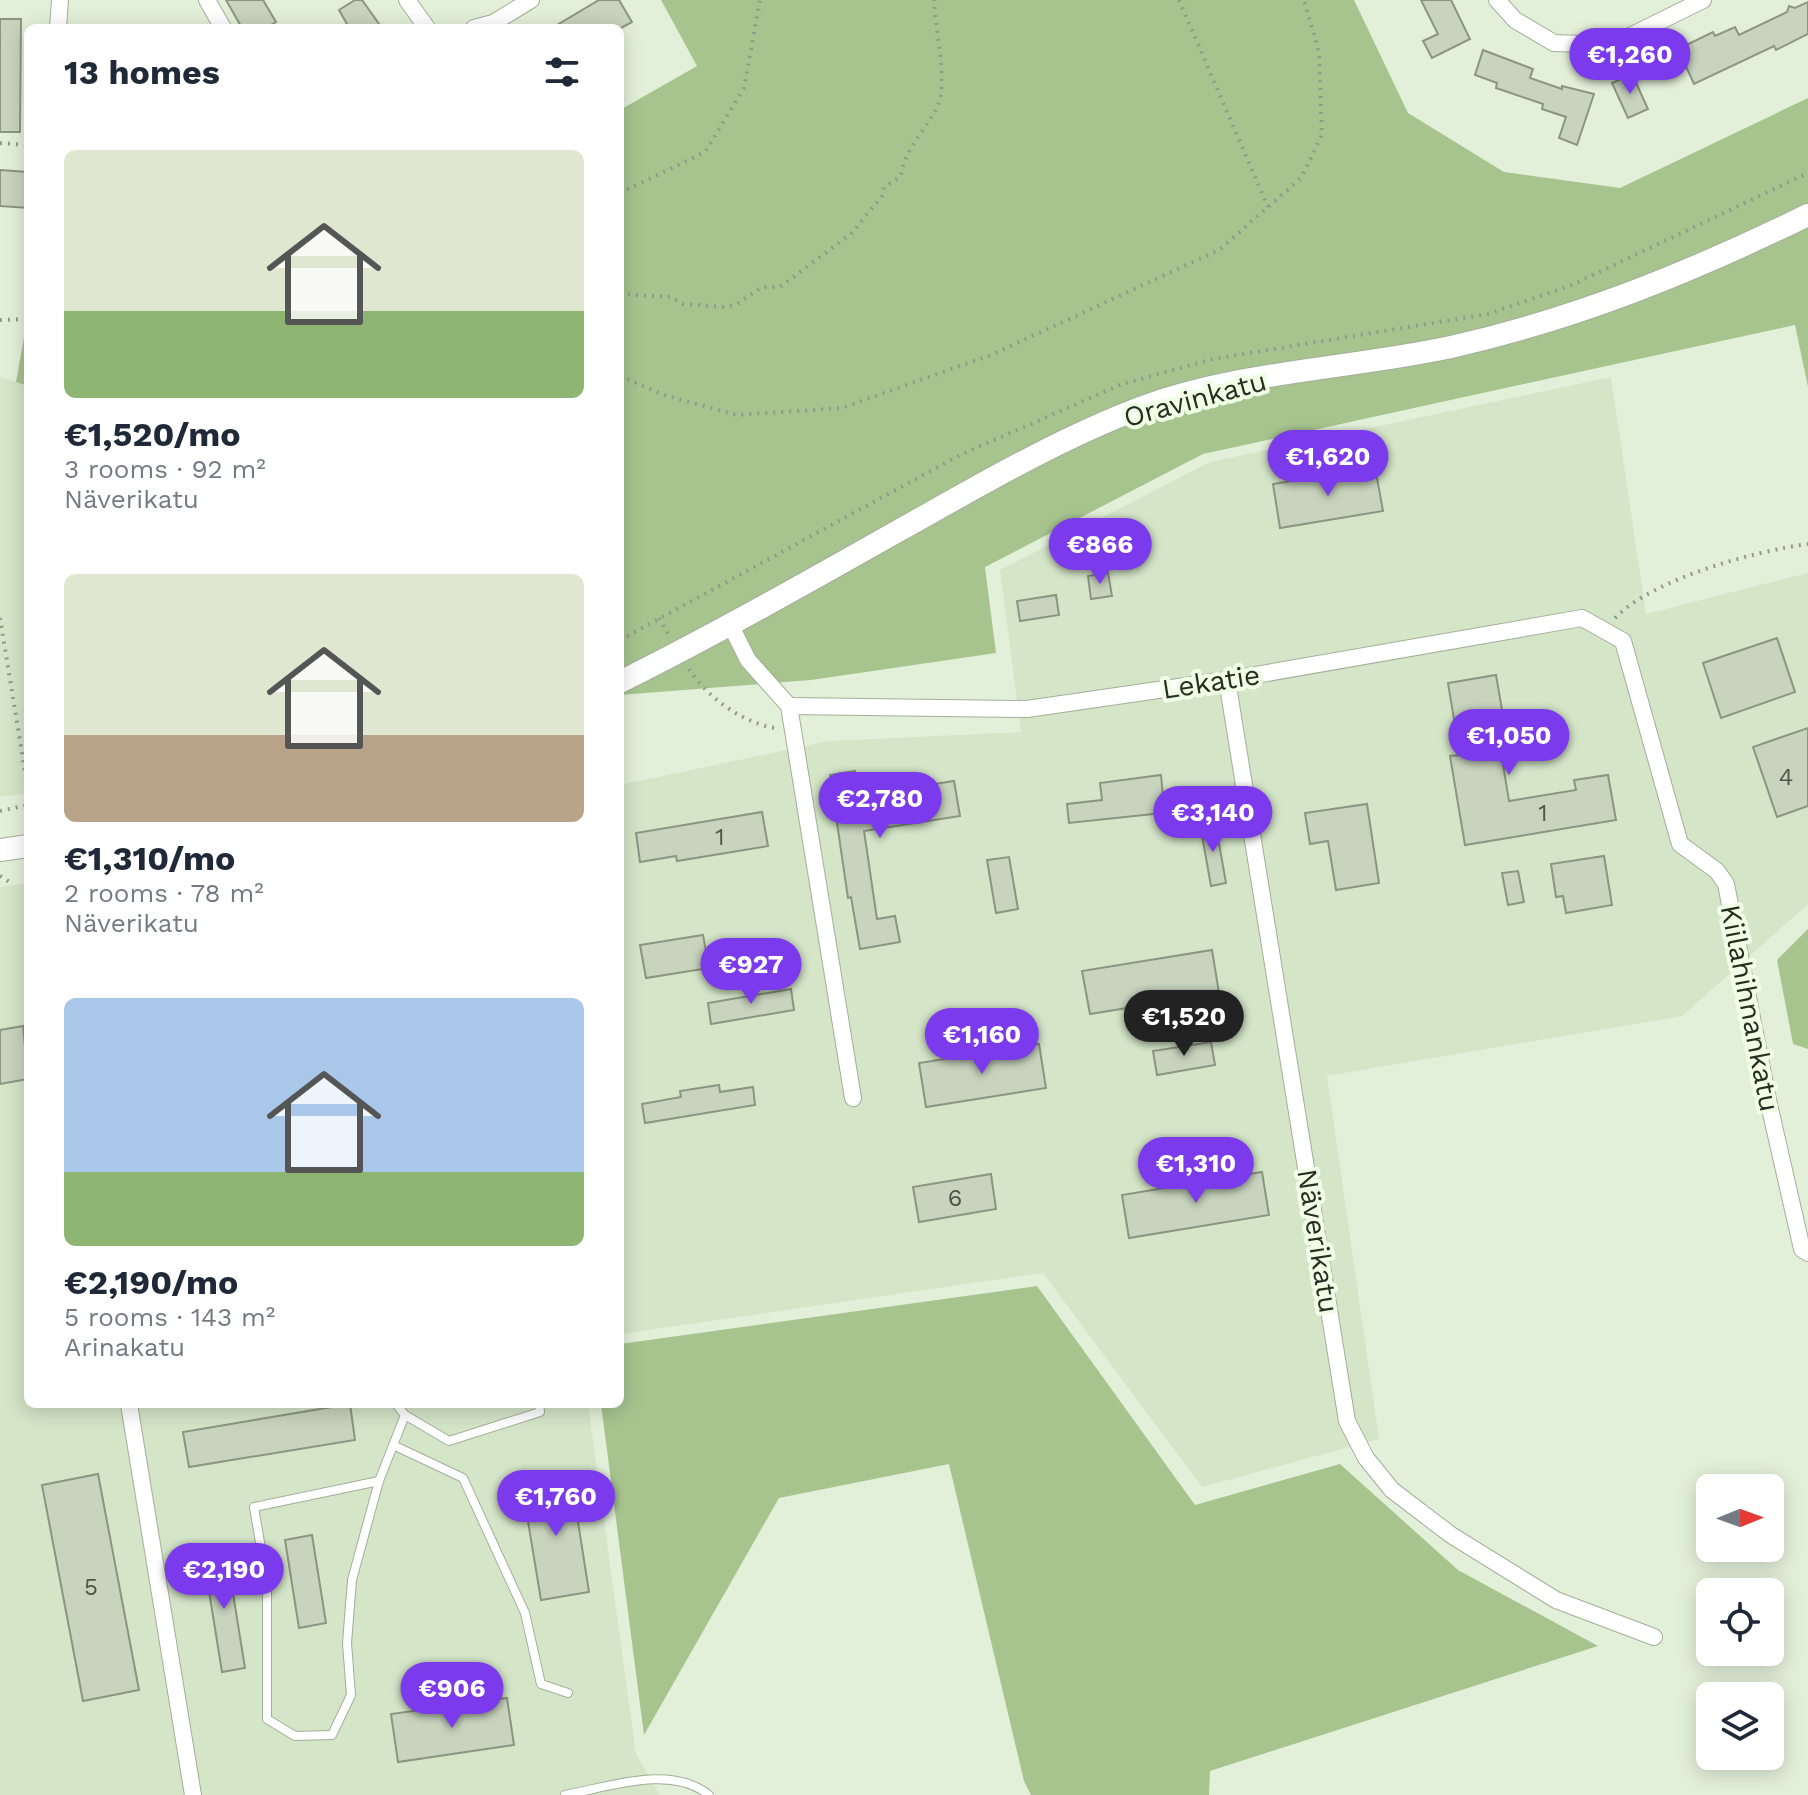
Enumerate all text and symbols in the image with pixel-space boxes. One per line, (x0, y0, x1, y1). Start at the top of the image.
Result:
pin: €1,260 (1565, 28, 1695, 96)
text: €1,260 (1587, 39, 1673, 69)
icon: filters (540, 50, 584, 94)
text: 13 homes (64, 52, 220, 92)
icon: home (252, 202, 396, 346)
street label: Oravinkatu (1120, 364, 1270, 434)
text: €1,520/mo (64, 414, 241, 454)
pin: €1,620 (1263, 430, 1393, 498)
text: €1,620 (1285, 441, 1371, 471)
text: 3 rooms · 92 m² (64, 454, 266, 484)
text: Näverikatu (64, 484, 199, 514)
pin: €866 (1053, 518, 1147, 586)
text: €866 (1067, 529, 1133, 559)
icon: home (252, 626, 396, 770)
street label: Lekatie (1160, 658, 1262, 706)
pin: €1,050 (1444, 709, 1574, 777)
text: €1,050 (1466, 720, 1552, 750)
house number: 4 (1779, 763, 1793, 791)
pin: €2,780 (815, 772, 945, 840)
text: €2,780 (837, 783, 923, 813)
pin: €3,140 (1148, 786, 1278, 854)
text: €3,140 (1171, 797, 1255, 827)
house number: 1 (1538, 799, 1548, 827)
house number: 1 (715, 823, 725, 851)
text: €1,310/mo (64, 838, 235, 878)
text: 2 rooms · 78 m² (64, 878, 264, 908)
street label: Kiilahihnankatu (1714, 902, 1786, 1114)
text: Näverikatu (64, 908, 199, 938)
pin: €927 (704, 938, 798, 1006)
text: €927 (718, 949, 784, 979)
pin: €1,520 (1119, 990, 1249, 1058)
text: €1,520 (1142, 1001, 1226, 1031)
pin: €1,160 (917, 1008, 1047, 1076)
text: €1,160 (943, 1019, 1021, 1049)
icon: home (252, 1050, 396, 1194)
pin: €1,310 (1131, 1137, 1261, 1205)
text: €1,310 (1156, 1148, 1236, 1178)
street label: Näverikatu (1290, 1167, 1346, 1315)
house number: 6 (948, 1184, 962, 1212)
text: €2,190/mo (64, 1262, 238, 1302)
text: 5 rooms · 143 m² (64, 1302, 275, 1332)
text: Arinakatu (64, 1332, 185, 1362)
pin: €1,760 (491, 1470, 621, 1538)
north arrow (1696, 1474, 1784, 1562)
map controls (1696, 1474, 1784, 1770)
text: €1,760 (515, 1481, 597, 1511)
pin: €2,190 (159, 1543, 289, 1611)
text: €2,190 (183, 1554, 265, 1584)
house number: 5 (84, 1573, 98, 1601)
button: locate (1696, 1578, 1784, 1666)
pin: €906 (405, 1662, 499, 1730)
text: €906 (418, 1673, 486, 1703)
button: layers (1696, 1682, 1784, 1770)

